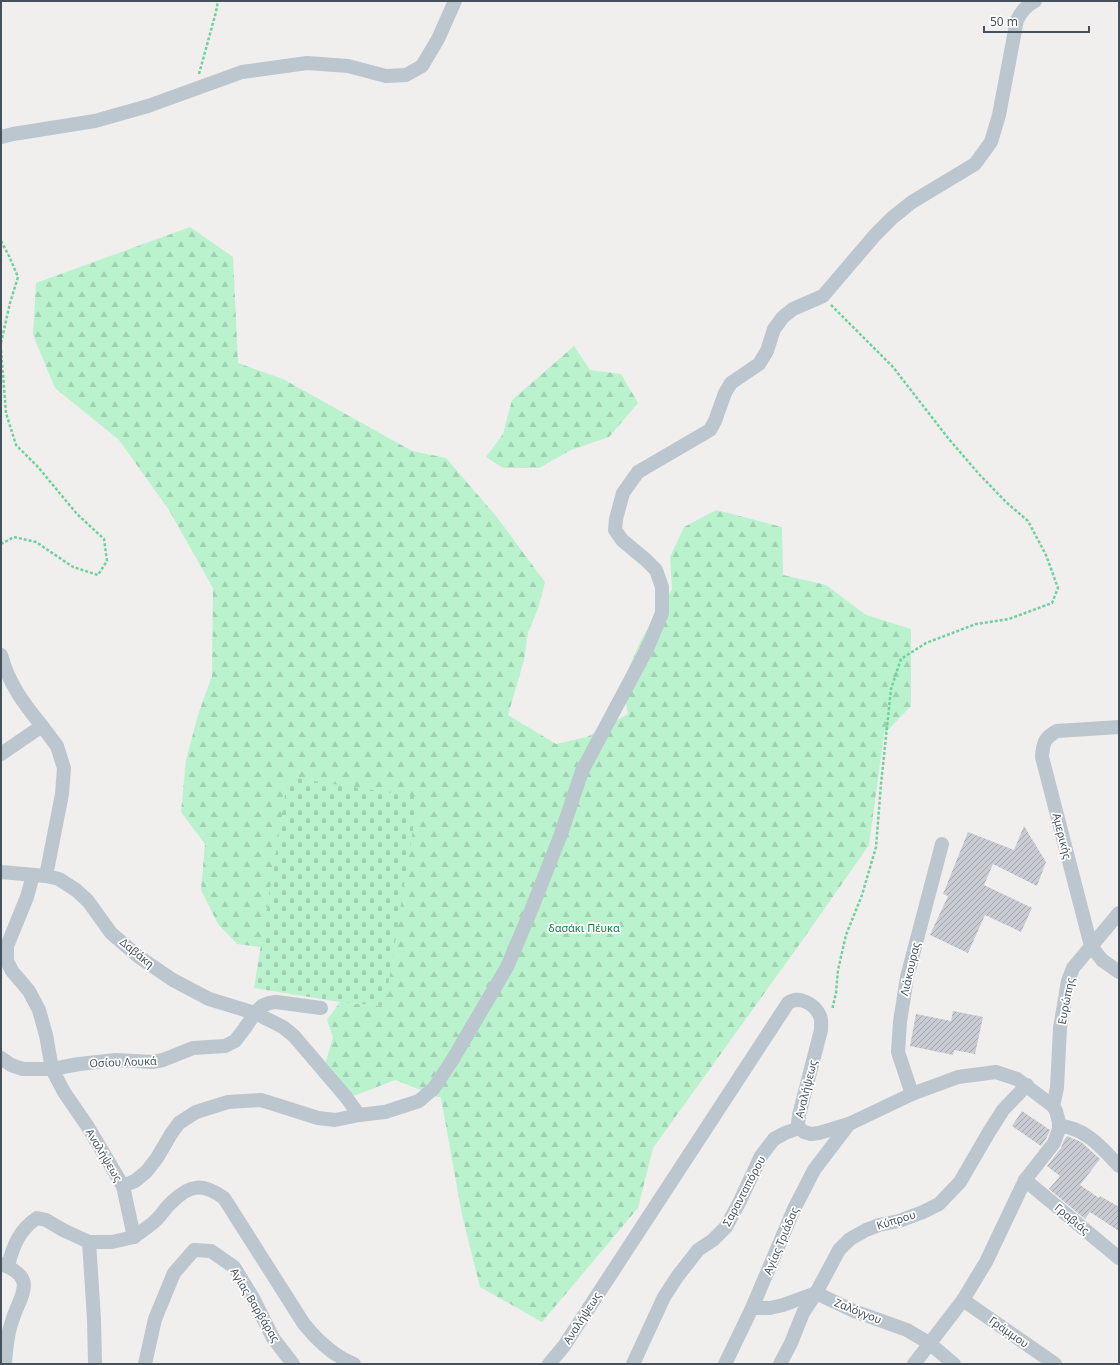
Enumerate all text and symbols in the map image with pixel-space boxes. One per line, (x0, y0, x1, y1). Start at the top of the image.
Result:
scale bar (984, 8, 1089, 34)
text: 50 m (990, 13, 1018, 30)
street label: Αμερικής (1050, 811, 1075, 861)
park label: δασάκι Πέυκα (548, 920, 620, 935)
street label: Δαβάκη (117, 934, 158, 971)
street label: Λιάκουρας (896, 941, 923, 997)
street label: Ευρώπης (1054, 976, 1077, 1026)
street label: Οσίου Λουκά (89, 1053, 157, 1070)
street label: Αναλήψεως (791, 1058, 820, 1119)
street label: Αναλήψεως (83, 1125, 126, 1184)
street label: Σαρανταπόρου (719, 1153, 768, 1229)
street label: Γραβιάς (1052, 1200, 1093, 1237)
street label: Αγίας Τριάδας (760, 1205, 802, 1277)
street label: Κύπρου (874, 1206, 917, 1233)
street label: Αγίας Βαρβάρας (227, 1265, 283, 1345)
street label: Αναλήψεως (559, 1289, 604, 1347)
street label: Ζαλόγγου (832, 1294, 884, 1327)
street label: Γράμμου (986, 1312, 1032, 1351)

